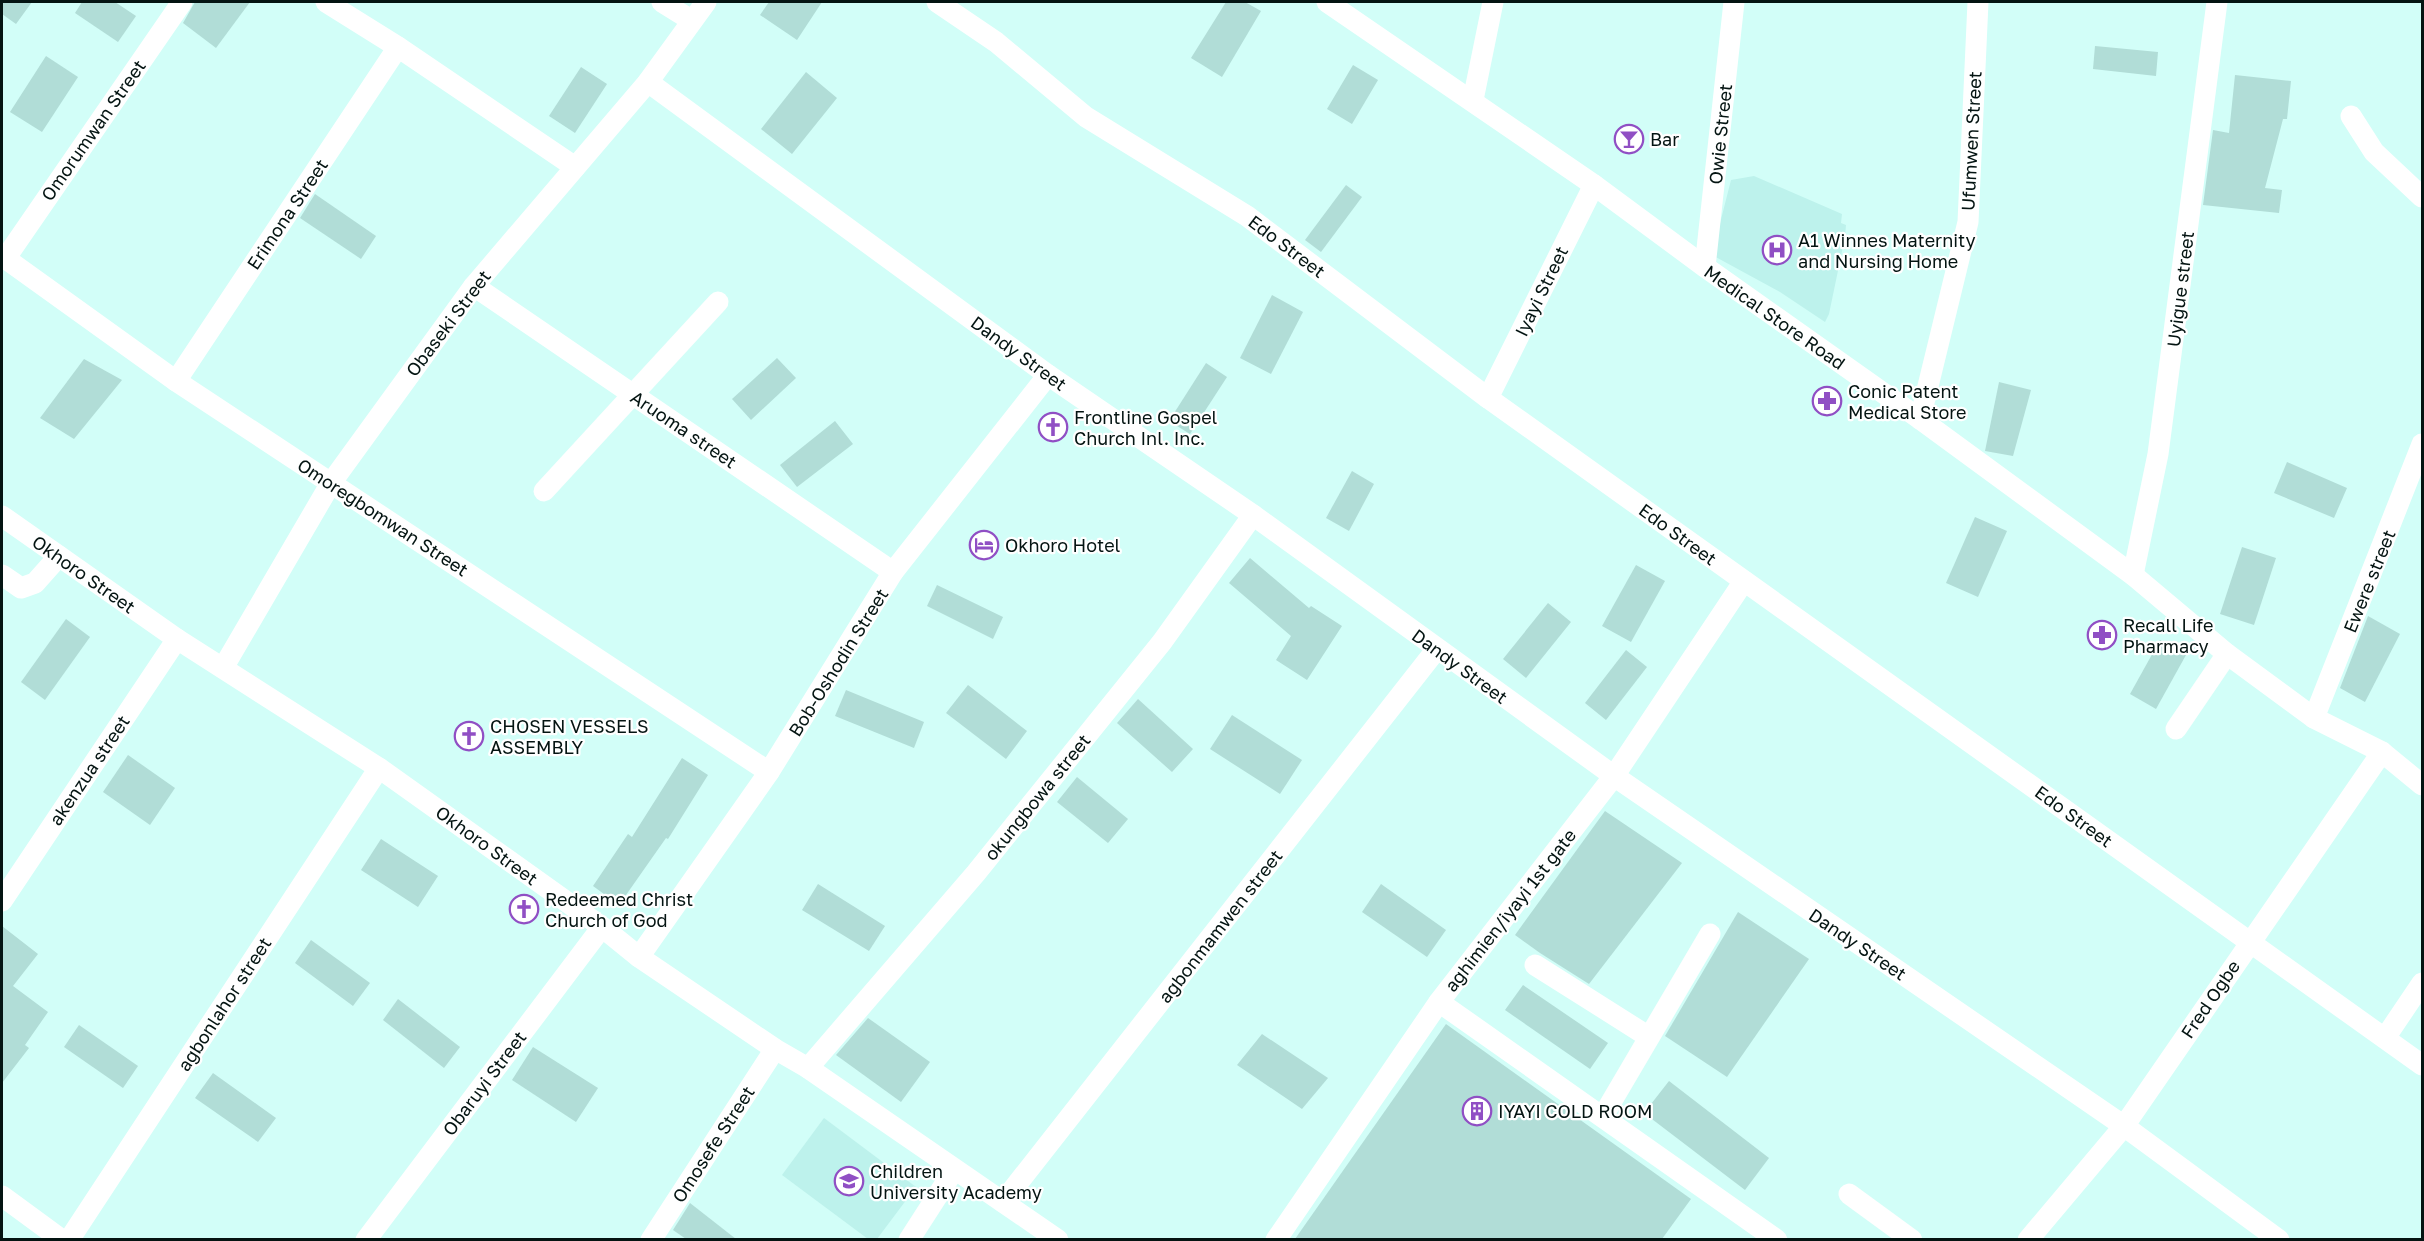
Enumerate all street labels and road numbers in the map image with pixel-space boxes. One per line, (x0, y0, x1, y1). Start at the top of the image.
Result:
street label: Omorumwan Street (36, 55, 150, 205)
street label: Ufumwen Street (1956, 70, 1986, 212)
street label: Owie Street (1704, 83, 1736, 185)
street label: Erimona Street (242, 155, 332, 273)
street label: Edo Street (1244, 210, 1330, 282)
street label: Uyigue street (2162, 230, 2198, 348)
street label: Iyayi Street (1510, 242, 1572, 340)
street label: Medical Store Road (1700, 260, 1850, 374)
street label: Obaseki Street (401, 266, 495, 380)
street label: Dandy Street (967, 311, 1071, 395)
street label: Aruoma street (627, 385, 741, 473)
street label: Omoregbomwan Street (293, 454, 473, 580)
street label: Edo Street (1635, 499, 1721, 569)
street label: Ewere street (2338, 526, 2400, 636)
street label: Okhoro Street (28, 530, 140, 618)
street label: Bob-Oshodin Street (784, 584, 892, 740)
street label: Dandy Street (1408, 624, 1512, 708)
street label: akenzua street (44, 711, 134, 829)
street label: okungbowa street (979, 729, 1095, 865)
street label: Edo Street (2031, 781, 2117, 851)
street label: Okhoro Street (432, 801, 542, 889)
street label: aghimien/iyayi 1st gate (1440, 824, 1580, 996)
street label: agbonmamwen street (1153, 845, 1287, 1007)
street label: Dandy Street (1805, 903, 1911, 985)
street label: agbonlahor street (173, 933, 275, 1075)
street label: Fred Ogbe (2176, 956, 2244, 1042)
street label: Obaruyi Street (438, 1026, 530, 1140)
street label: Omosefe Street (667, 1082, 759, 1206)

